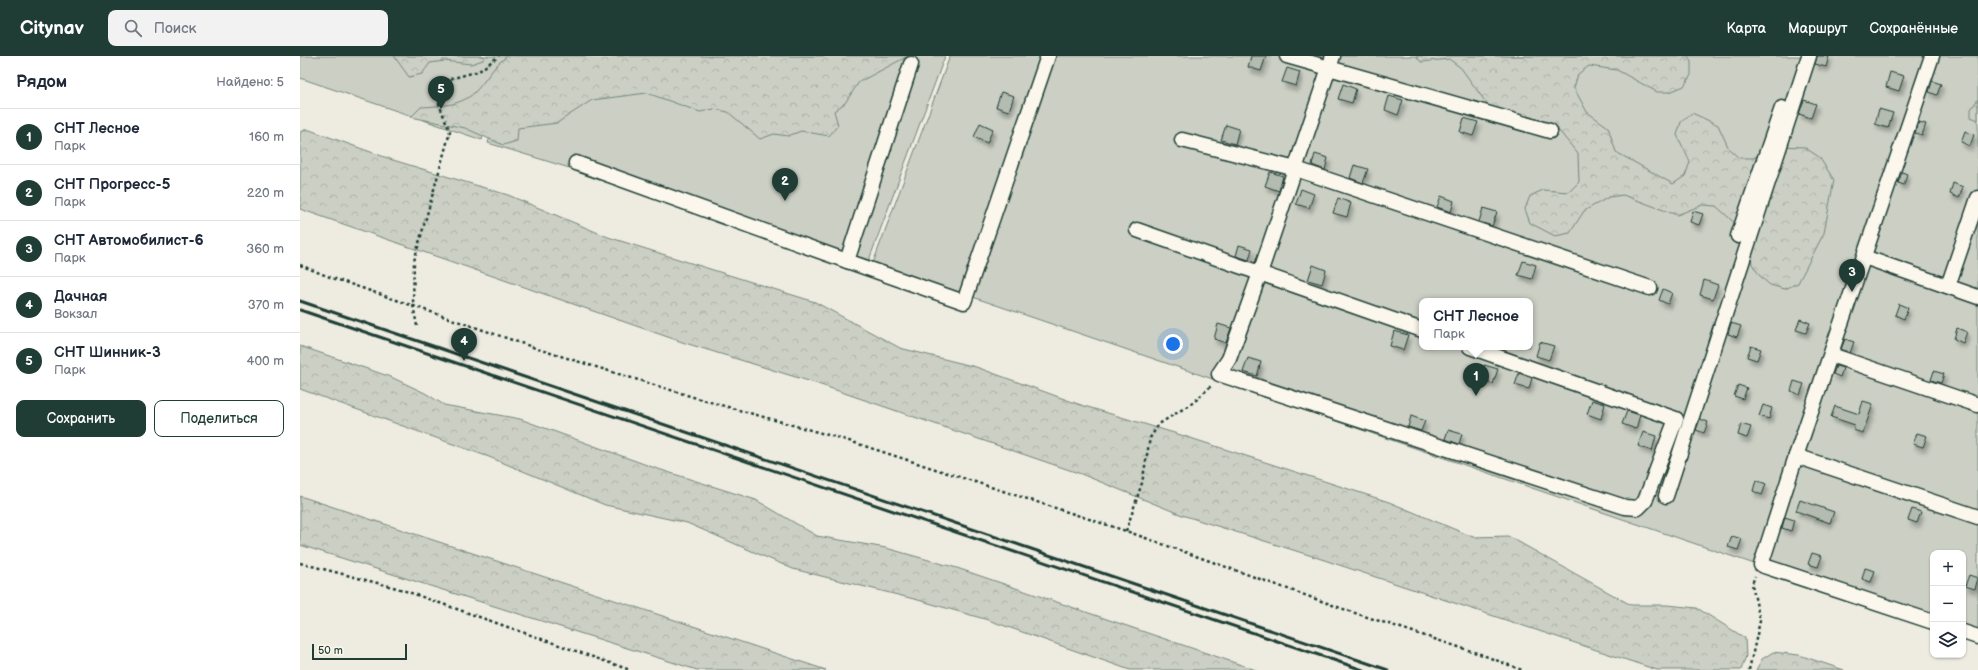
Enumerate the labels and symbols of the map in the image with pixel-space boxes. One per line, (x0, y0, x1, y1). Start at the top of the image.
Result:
pin: 5 (428, 76, 454, 109)
pin: 2 (772, 168, 798, 201)
pin: 3 (1839, 259, 1865, 292)
pin: 4 (451, 328, 477, 361)
your location (1163, 334, 1183, 354)
pin: 1 (1463, 363, 1489, 396)
scale bar (312, 642, 407, 661)

